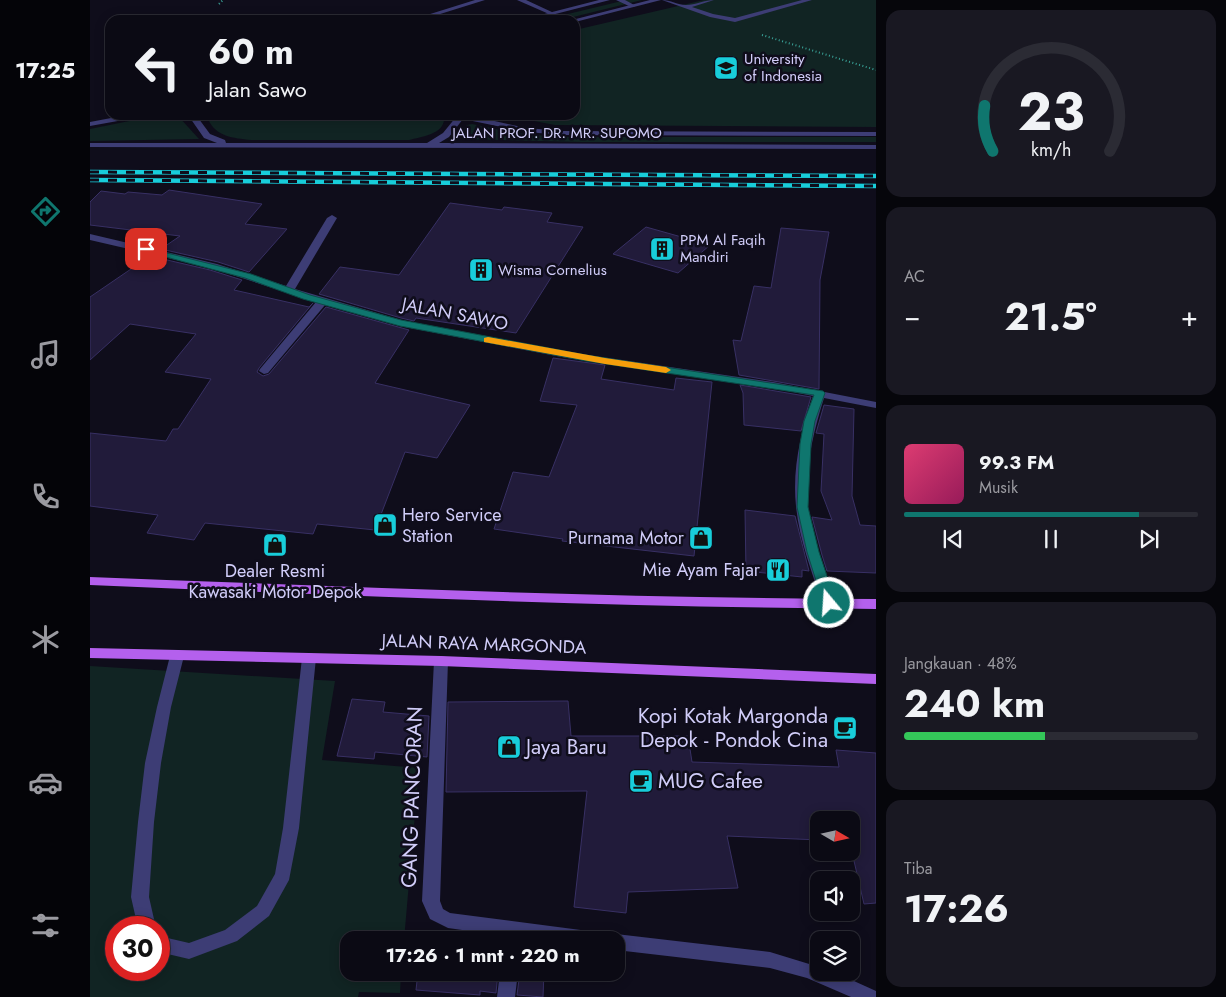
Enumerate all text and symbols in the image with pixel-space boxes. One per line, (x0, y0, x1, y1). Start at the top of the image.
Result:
text: 60 m (208, 27, 294, 77)
icon: left (125, 35, 190, 100)
place label: University of Indonesia (744, 48, 822, 87)
text: 17:25 (15, 54, 75, 86)
school or university icon: University of Indonesia (713, 55, 739, 81)
text: Jalan Sawo (208, 73, 307, 105)
text: 23 (1018, 74, 1084, 150)
street label: JALAN PROF. DR. MR. SUPOMO (450, 122, 662, 144)
text: km/h (1031, 137, 1071, 163)
icon: directions (28, 194, 63, 229)
pin (125, 228, 167, 270)
place label: PPM Al Faqih Mandiri (680, 229, 766, 268)
icon: arrive (132, 235, 160, 263)
building icon: PPM Al Faqih Mandiri (649, 236, 675, 262)
building icon: Wisma Cornelius (468, 257, 494, 283)
place label: Wisma Cornelius (498, 259, 607, 281)
text: AC (904, 265, 925, 288)
text: 21.5° (1004, 289, 1097, 344)
street label: JALAN SAWO (398, 291, 510, 337)
text: − (904, 296, 921, 337)
text: + (1181, 296, 1198, 337)
icon: music (28, 337, 63, 372)
text: 99.3 FM (979, 449, 1054, 476)
text: Musik (979, 476, 1018, 499)
icon: phone (28, 479, 63, 514)
place label: Hero Service Station (402, 502, 502, 549)
shop icon: Hero Service Station (372, 512, 398, 538)
place label: Purnama Motor (568, 525, 685, 551)
shop icon: Purnama Motor (688, 525, 714, 551)
icon: previous (939, 525, 967, 553)
icon: pause (1037, 525, 1065, 553)
icon: next (1135, 525, 1163, 553)
shop icon: Dealer Resmi Kawasaki Motor Depok (262, 532, 288, 558)
place label: Mie Ayam Fajar (643, 557, 761, 583)
restaurant icon: Mie Ayam Fajar (765, 557, 791, 583)
place label: Dealer Resmi Kawasaki Motor Depok (188, 558, 362, 605)
position arrow (802, 576, 854, 628)
icon: climate (28, 622, 63, 657)
street label: JALAN RAYA MARGONDA (379, 627, 587, 661)
text: Jangkauan · 48% (904, 652, 1017, 675)
text: 240 km (904, 676, 1045, 731)
place label: Kopi Kotak Margonda Depok - Pondok Cina (638, 701, 828, 755)
street label: GANG PANCORAN (394, 706, 430, 888)
cafe icon: Kopi Kotak Margonda Depok - Pondok Cina (832, 715, 858, 741)
place label: Jaya Baru (523, 732, 607, 762)
shop icon: Jaya Baru (496, 734, 522, 760)
icon: car (28, 765, 63, 800)
place label: MUG Cafee (658, 766, 763, 796)
cafe icon: MUG Cafee (628, 768, 654, 794)
north arrow (810, 811, 860, 861)
map controls (810, 811, 860, 981)
text: Tiba (904, 857, 932, 880)
button: sound (810, 871, 860, 921)
text: 17:26 (904, 881, 1009, 936)
icon: filters (28, 908, 63, 943)
speed limit sign: 30 (105, 916, 170, 981)
button: layers (810, 931, 860, 981)
text: 17:26 · 1 mnt · 220 m (385, 942, 580, 969)

